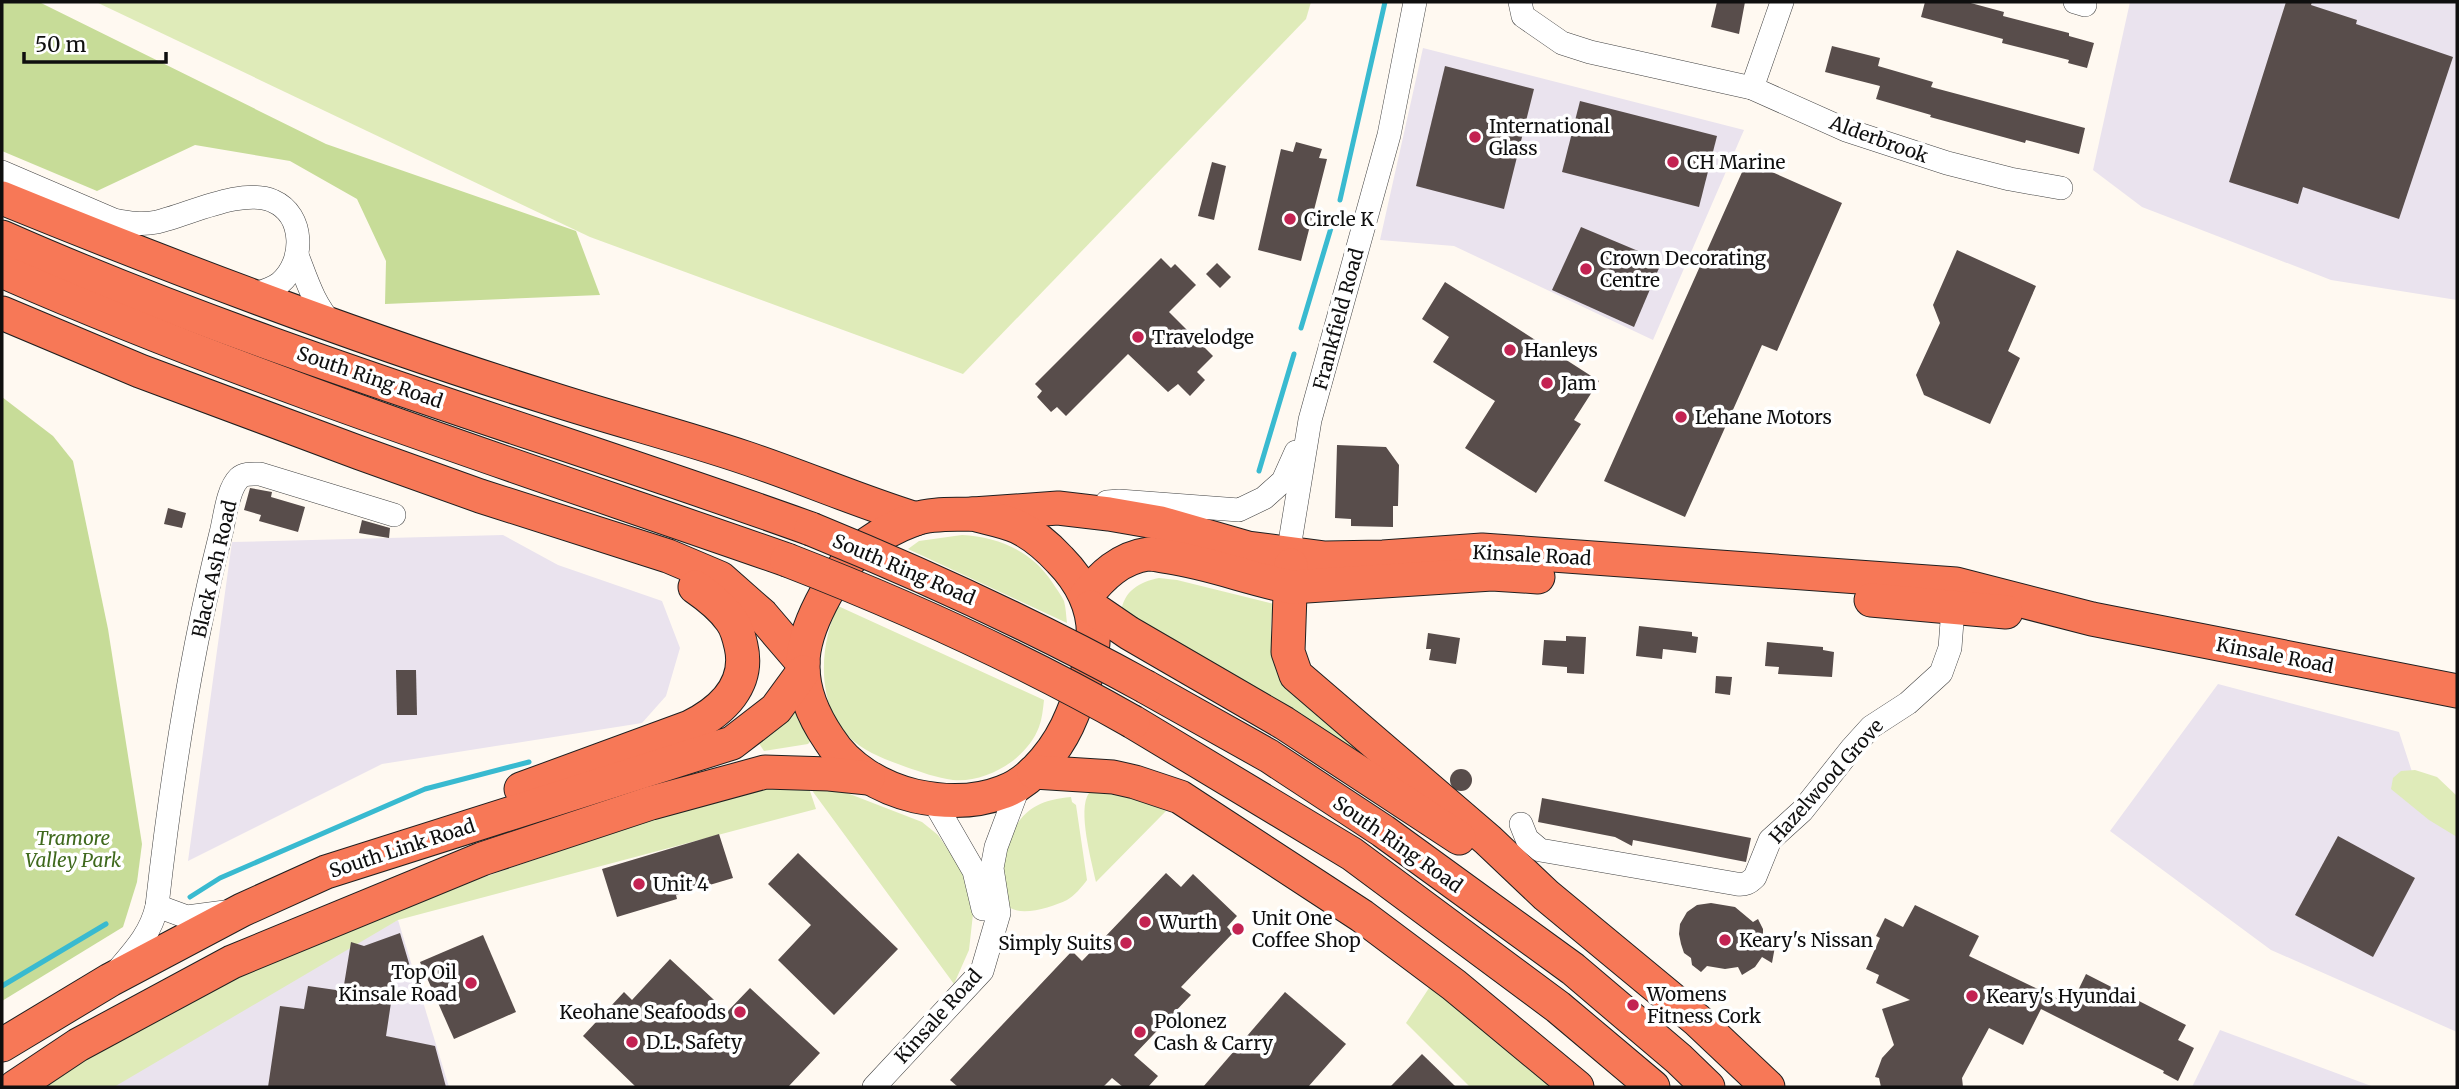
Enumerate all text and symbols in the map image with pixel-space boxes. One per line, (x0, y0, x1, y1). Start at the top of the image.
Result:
scale bar (24, 21, 166, 65)
text: 50 m (35, 31, 86, 58)
street label: Alderbrook (1826, 110, 1932, 168)
place label: International Glass (1489, 114, 1610, 160)
marker: International Glass (1467, 129, 1483, 145)
place label: CH Marine (1687, 150, 1786, 174)
marker: CH Marine (1665, 154, 1681, 170)
place label: Circle K (1304, 207, 1374, 231)
marker: Circle K (1282, 211, 1298, 227)
street label: Frankfield Road (1308, 246, 1368, 392)
place label: Crown Decorating Centre (1600, 246, 1767, 292)
marker: Crown Decorating Centre (1578, 261, 1594, 277)
place label: Travelodge (1152, 325, 1254, 349)
marker: Travelodge (1130, 329, 1146, 345)
place label: Hanleys (1524, 338, 1598, 362)
street label: South Ring Road (294, 341, 446, 413)
marker: Hanleys (1502, 342, 1518, 358)
place label: Jam (1560, 371, 1597, 395)
marker: Jam (1539, 375, 1555, 391)
place label: Lehane Motors (1695, 405, 1832, 429)
marker: Lehane Motors (1673, 409, 1689, 425)
street label: Black Ash Road (187, 498, 241, 640)
street label: South Ring Road (829, 528, 979, 610)
street label: Kinsale Road (1472, 540, 1592, 570)
street label: Kinsale Road (2214, 632, 2336, 678)
street label: Hazelwood Grove (1764, 714, 1888, 848)
street label: South Ring Road (1329, 790, 1467, 898)
street label: South Link Road (326, 813, 478, 883)
park label: Tramore Valley Park (25, 826, 122, 872)
place label: Unit 4 (653, 872, 709, 896)
marker: Unit 4 (631, 876, 647, 892)
place label: Unit One Coffee Shop (1252, 906, 1361, 952)
place label: Wurth (1158, 910, 1218, 934)
marker: Wurth (1137, 914, 1153, 930)
marker: Unit One Coffee Shop (1230, 921, 1246, 937)
place label: Keary's Nissan (1739, 928, 1874, 952)
place label: Simply Suits (998, 931, 1112, 955)
marker: Keary's Nissan (1717, 932, 1733, 948)
marker: Simply Suits (1118, 935, 1134, 951)
place label: Top Oil Kinsale Road (338, 960, 457, 1006)
street label: Kinsale Road (889, 964, 987, 1068)
marker: Top Oil Kinsale Road (463, 975, 479, 991)
place label: Womens Fitness Cork (1646, 982, 1761, 1028)
place label: Keary's Hyundai (1986, 984, 2136, 1008)
marker: Keary's Hyundai (1964, 988, 1980, 1004)
marker: Womens Fitness Cork (1625, 997, 1641, 1013)
place label: Keohane Seafoods (559, 1000, 726, 1024)
marker: Keohane Seafoods (732, 1004, 748, 1020)
place label: Polonez Cash & Carry (1154, 1009, 1273, 1055)
marker: Polonez Cash & Carry (1132, 1024, 1148, 1040)
place label: D.L. Safety (646, 1030, 742, 1054)
marker: D.L. Safety (624, 1034, 640, 1050)

